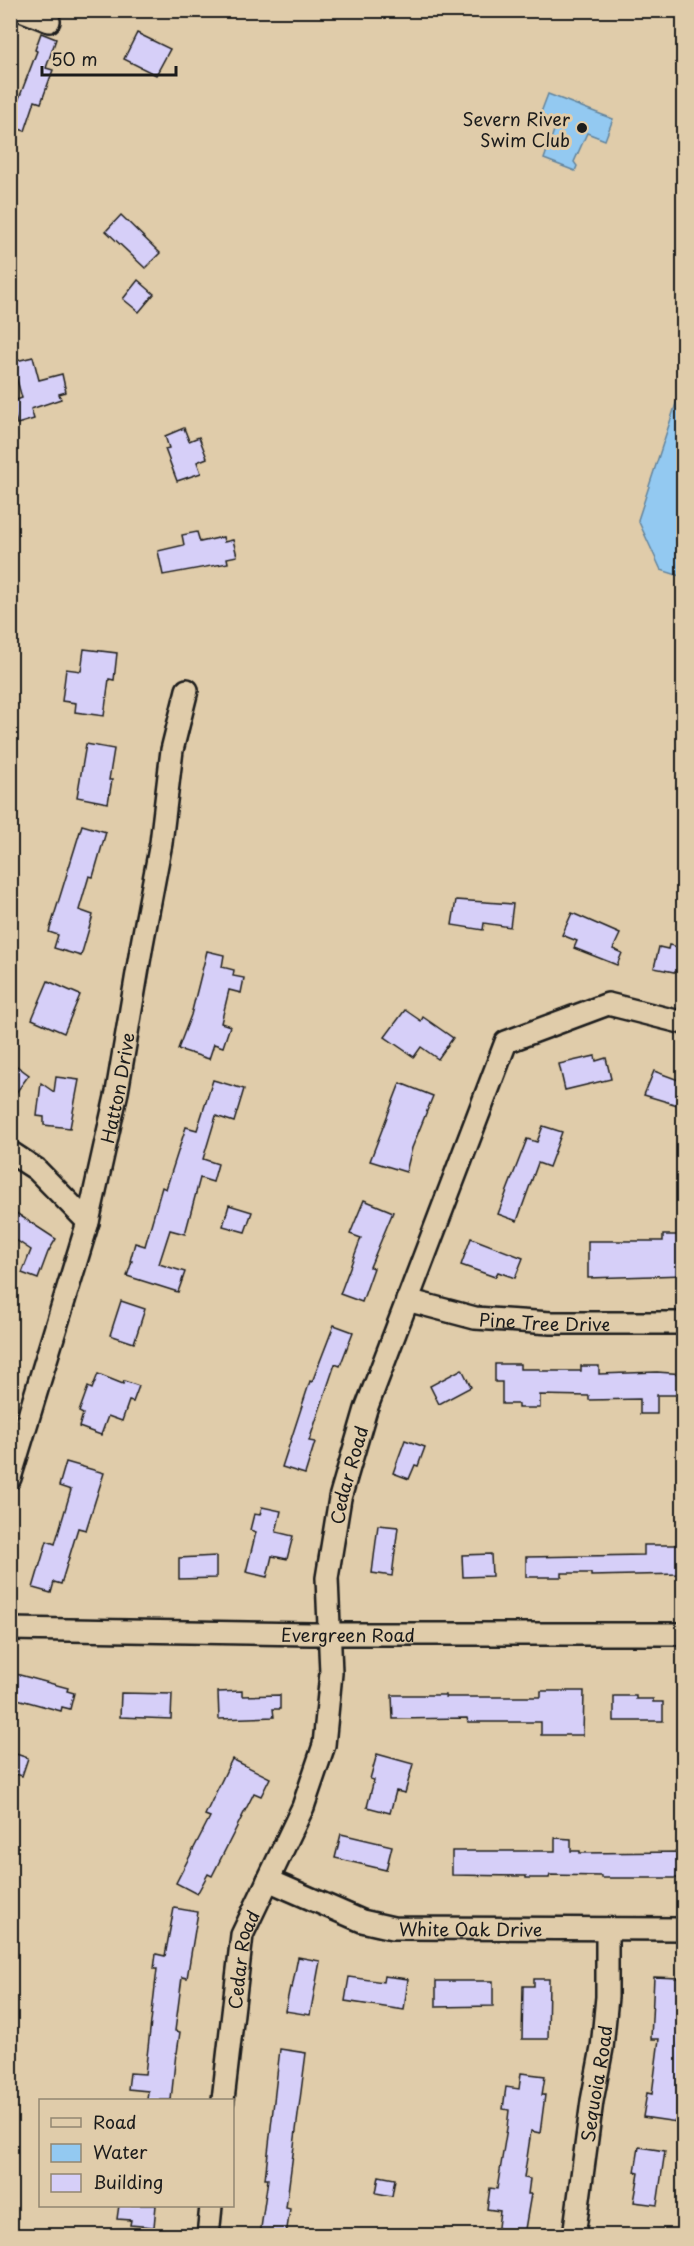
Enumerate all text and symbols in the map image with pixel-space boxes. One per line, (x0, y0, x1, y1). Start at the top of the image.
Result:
scale bar (42, 39, 176, 77)
text: 50 m (51, 45, 98, 72)
place label: Severn River Swim Club (462, 105, 571, 153)
marker: Severn River Swim Club (575, 121, 589, 135)
street label: Hatton Drive (92, 1030, 140, 1146)
street label: Pine Tree Drive (478, 1305, 610, 1337)
street label: Cedar Road (322, 1422, 374, 1526)
street label: Evergreen Road (281, 1620, 415, 1648)
street label: Cedar Road (220, 1905, 266, 2011)
street label: White Oak Drive (399, 1915, 542, 1942)
street label: Sequoia Road (573, 2024, 618, 2144)
legend (39, 2099, 234, 2207)
text: Road (93, 2108, 137, 2135)
text: Water (93, 2138, 148, 2165)
text: Building (93, 2168, 163, 2195)

